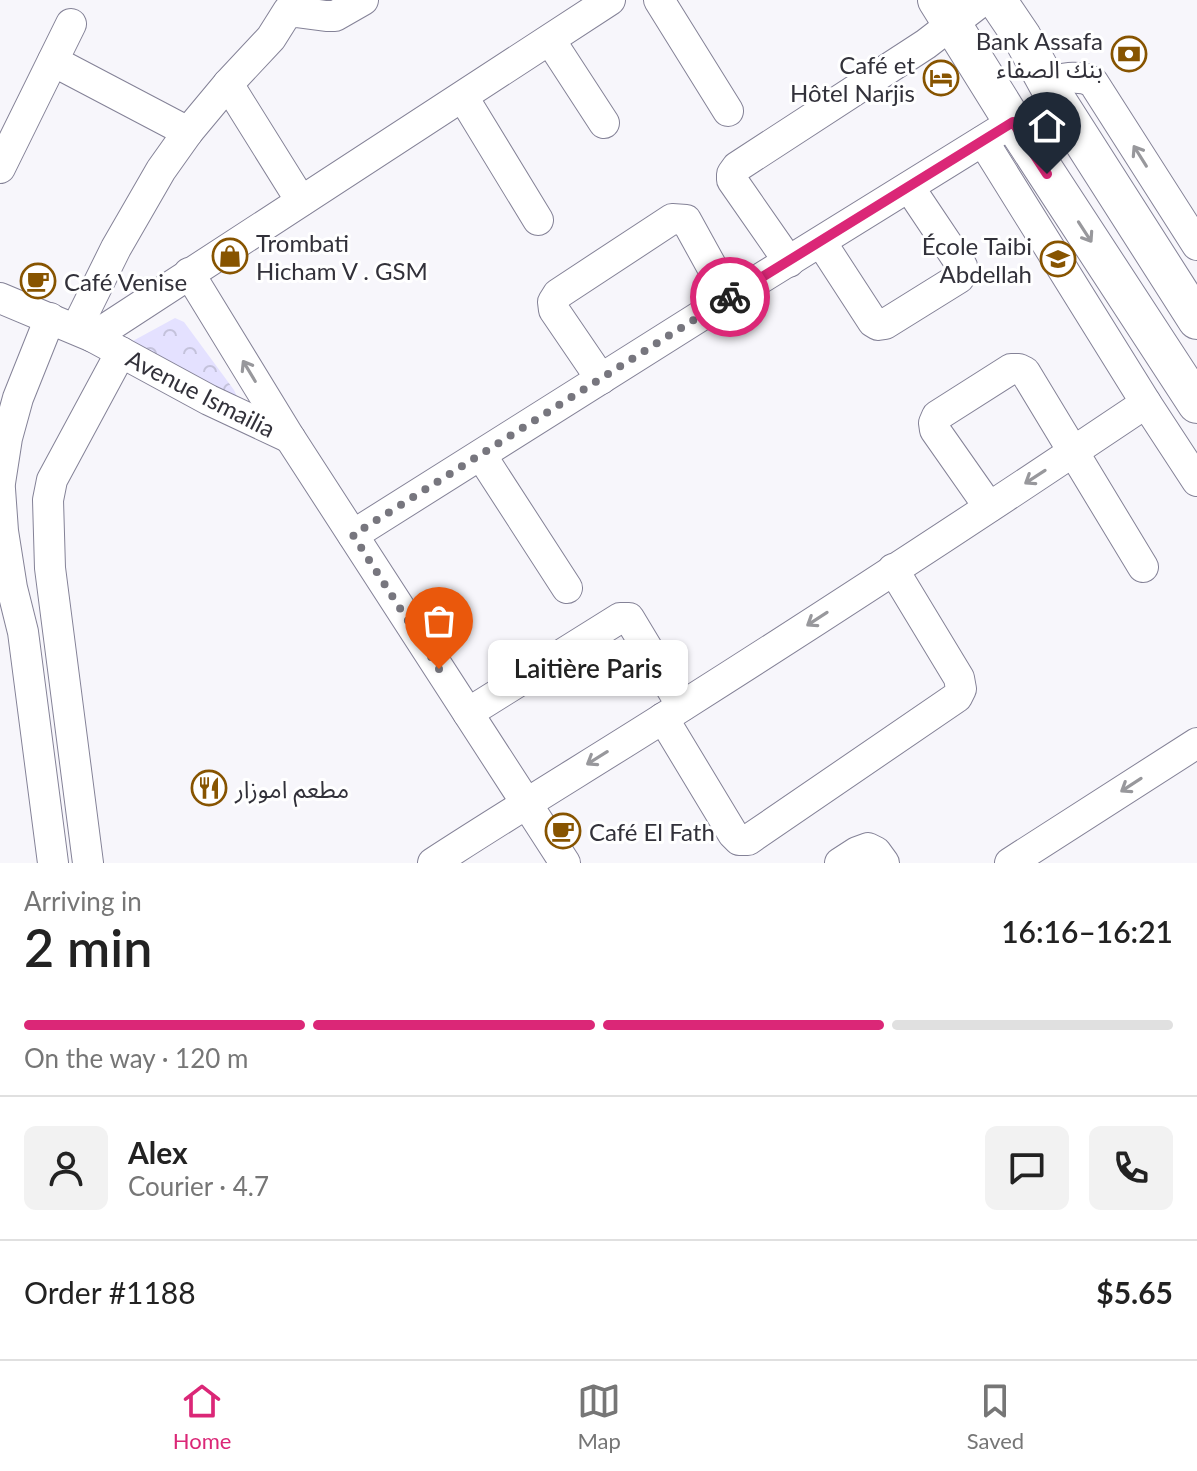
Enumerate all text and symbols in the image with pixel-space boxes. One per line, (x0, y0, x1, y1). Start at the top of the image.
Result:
place label: Bank Assafa بنك الصفاء (976, 26, 1103, 83)
bank icon: Bank Assafa بنك الصفاء (1110, 35, 1148, 73)
place label: Café et Hôtel Narjis (790, 50, 915, 107)
hotel icon: Café et Hôtel Narjis (922, 59, 960, 97)
pin (1013, 92, 1081, 174)
icon: home (1025, 104, 1069, 148)
one-way arrow (1132, 145, 1148, 168)
one-way arrow (1077, 220, 1093, 243)
place label: Trombati Hicham V . GSM (256, 228, 428, 285)
place label: École Taibi Abdellah (922, 231, 1032, 288)
shop icon: Trombati Hicham V . GSM (211, 237, 249, 275)
school or university icon: École Taibi Abdellah (1039, 240, 1077, 278)
courier (690, 257, 770, 337)
cafe icon: Café Venise (19, 262, 57, 300)
place label: Café Venise (64, 267, 187, 296)
icon: bike (708, 275, 752, 319)
street label: Avenue Ismailia (122, 343, 280, 443)
one-way arrow (241, 360, 257, 383)
one-way arrow (1024, 469, 1046, 485)
pin (405, 587, 473, 669)
icon: bag (417, 599, 461, 643)
one-way arrow (806, 610, 828, 627)
callout: Laitière Paris (487, 641, 687, 697)
text: Laitière Paris (514, 652, 662, 684)
one-way arrow (586, 751, 609, 767)
restaurant icon: مطعم اموزار (190, 769, 228, 807)
place label: مطعم اموزار (234, 774, 349, 807)
one-way arrow (1121, 777, 1143, 794)
cafe icon: Café El Fath (544, 812, 582, 850)
place label: Café El Fath (589, 817, 715, 846)
text: Arriving in (24, 885, 142, 917)
text: 16:16–16:21 (1001, 913, 1173, 949)
text: 2 min (24, 916, 152, 978)
text: On the way · 120 m (24, 1042, 248, 1074)
button: person (24, 1126, 108, 1210)
button: chat (985, 1126, 1069, 1210)
button: phone (1089, 1126, 1173, 1210)
text: Alex (128, 1134, 188, 1170)
text: Courier · 4.7 (128, 1170, 269, 1202)
text: Order #1188 (24, 1274, 196, 1310)
text: $5.65 (1096, 1274, 1173, 1310)
tab: Home (173, 1379, 231, 1454)
tab: Map (577, 1379, 621, 1454)
tab: Saved (967, 1379, 1024, 1454)

